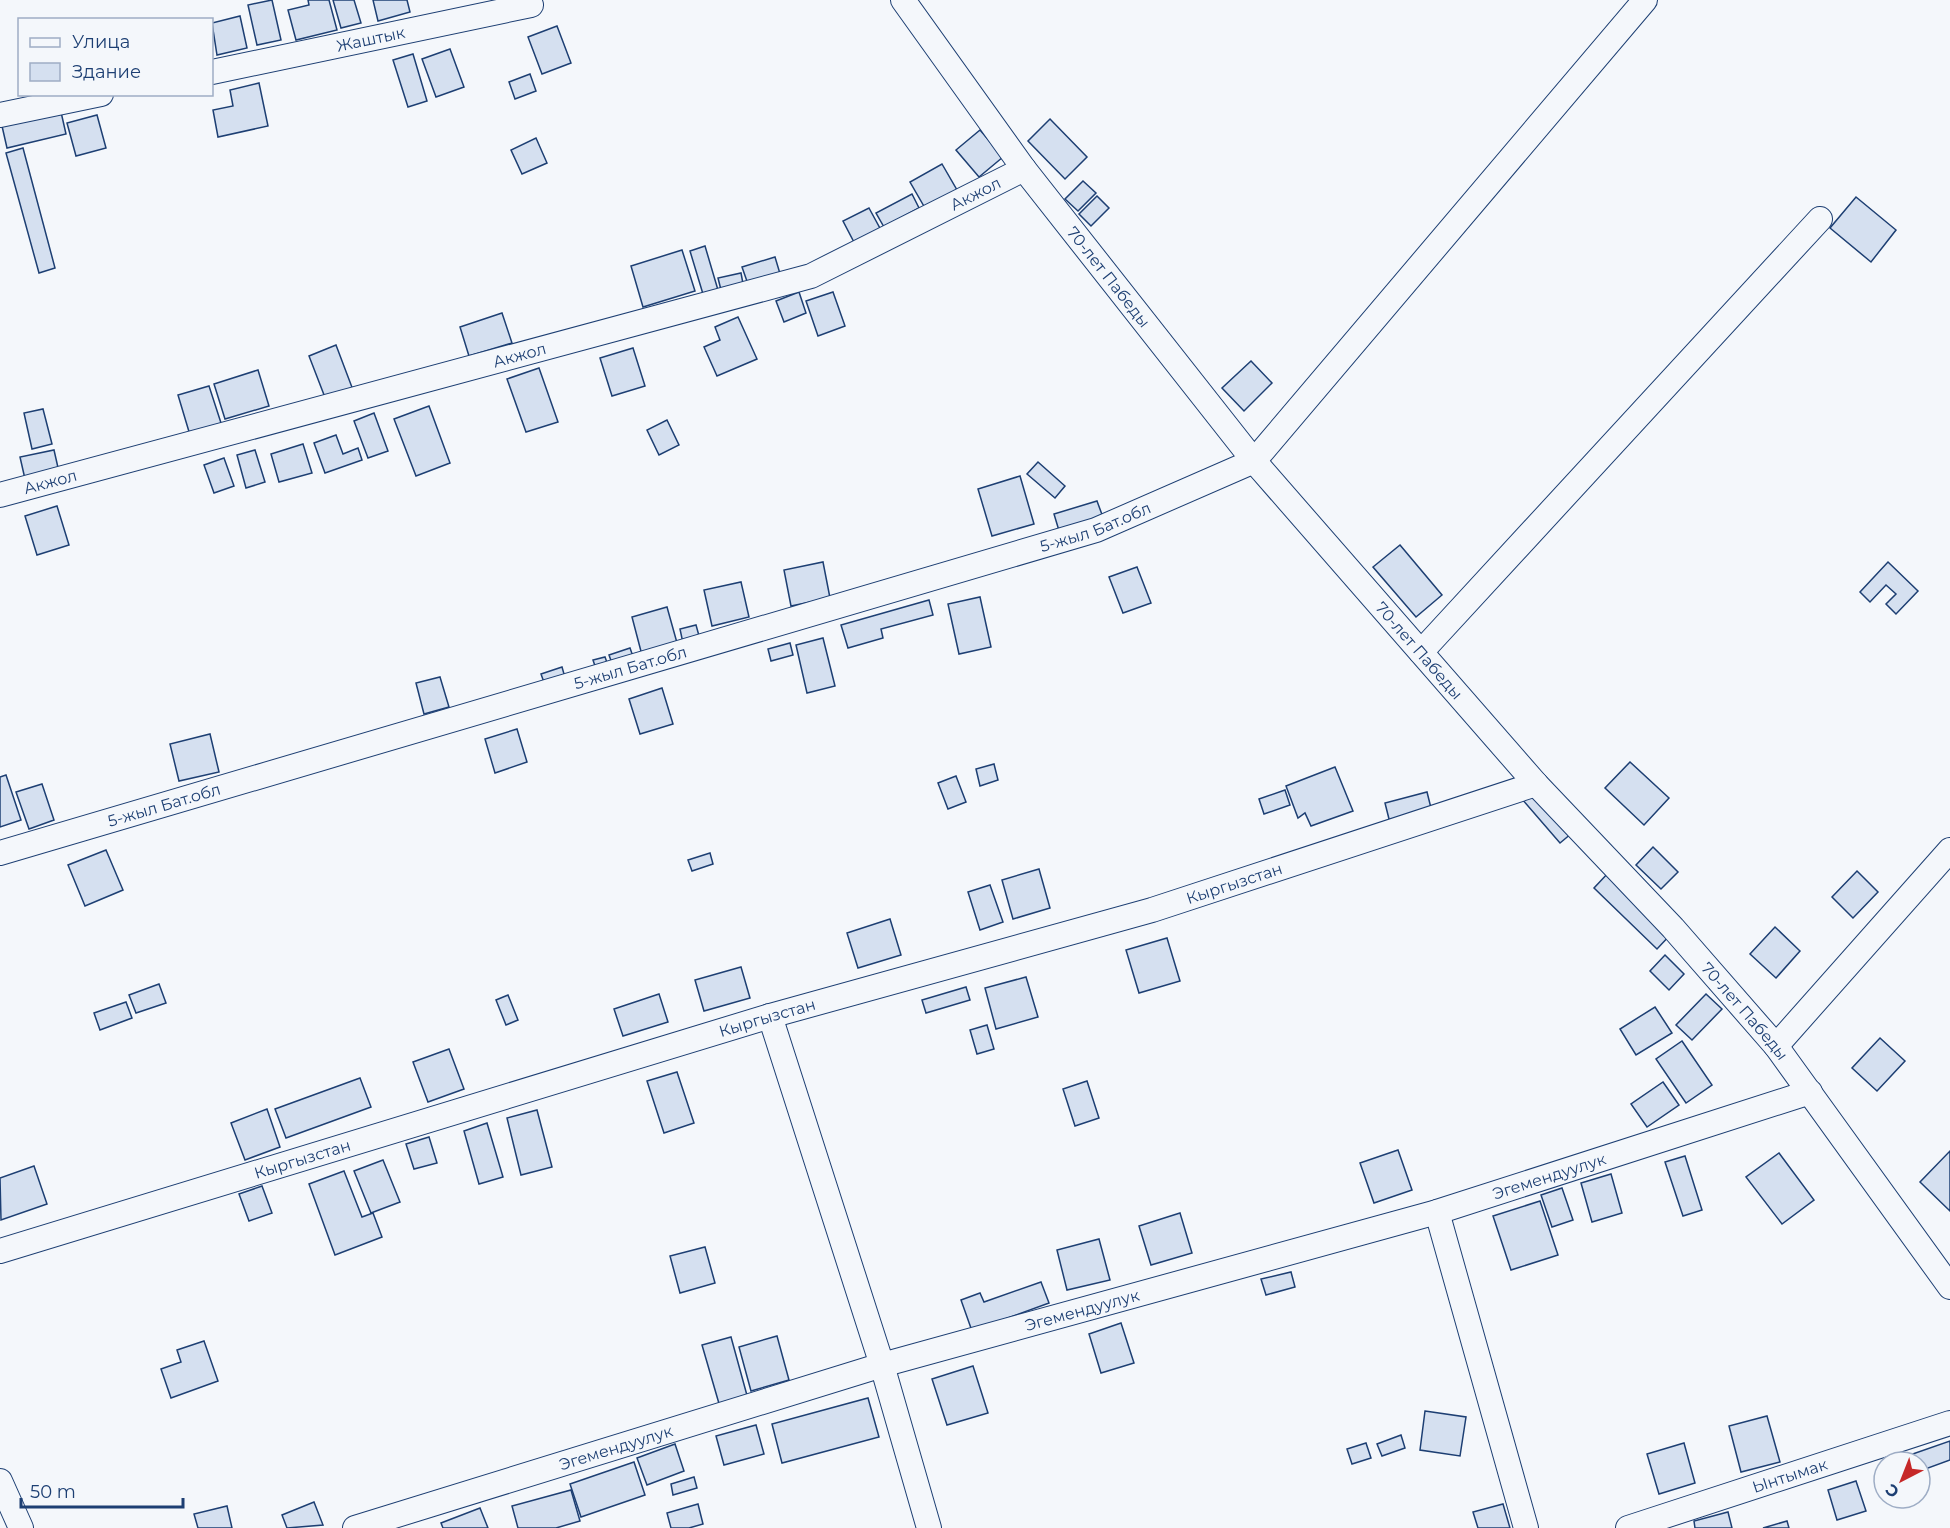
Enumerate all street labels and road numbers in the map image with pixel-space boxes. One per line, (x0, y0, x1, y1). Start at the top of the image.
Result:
street label: Жаштык (335, 22, 407, 55)
street label: Акжол (947, 173, 1004, 214)
street label: 70-лет Пабеды (1063, 223, 1154, 331)
street label: Акжол (491, 338, 548, 371)
street label: Акжол (21, 465, 79, 498)
street label: 5-жыл Бат.обл (1038, 498, 1154, 555)
street label: 70-лет Пабеды (1372, 598, 1467, 703)
street label: 5-жыл Бат.обл (572, 642, 689, 693)
street label: 5-жыл Бат.обл (105, 779, 223, 830)
street label: Кыргызстан (1184, 858, 1285, 908)
street label: 70-лет Пабеды (1698, 958, 1792, 1064)
street label: Кыргызстан (717, 994, 818, 1041)
street label: Кыргызстан (252, 1135, 353, 1182)
street label: Эгемендуулук (1490, 1149, 1609, 1203)
street label: Эгемендуулук (1023, 1285, 1142, 1335)
street label: Эгемендуулук (557, 1421, 676, 1474)
street label: Ынтымак (1750, 1454, 1830, 1496)

